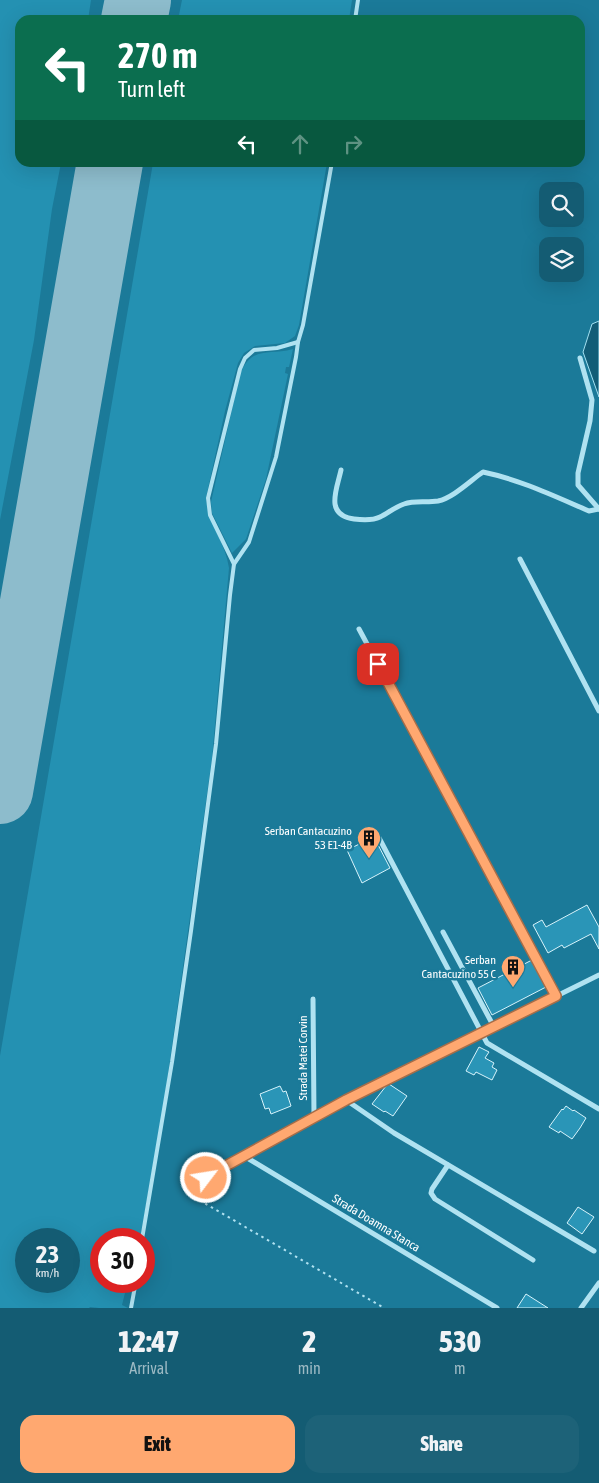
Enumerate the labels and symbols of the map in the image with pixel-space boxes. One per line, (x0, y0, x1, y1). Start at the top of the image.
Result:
pin (357, 643, 399, 685)
place label: Serban Cantacuzino 53 E1-4B (265, 824, 352, 852)
building icon: Serban Cantacuzino 53 E1-4B (356, 825, 382, 859)
place label: Serban Cantacuzino 55 C (421, 953, 497, 981)
building icon: Serban Cantacuzino 55 C (500, 954, 526, 988)
street label: Strada Matei Corvin (296, 1015, 310, 1101)
position arrow (179, 1151, 231, 1203)
street label: Strada Doamna Stanca (330, 1191, 422, 1255)
speed limit sign: 30 (90, 1228, 155, 1293)

